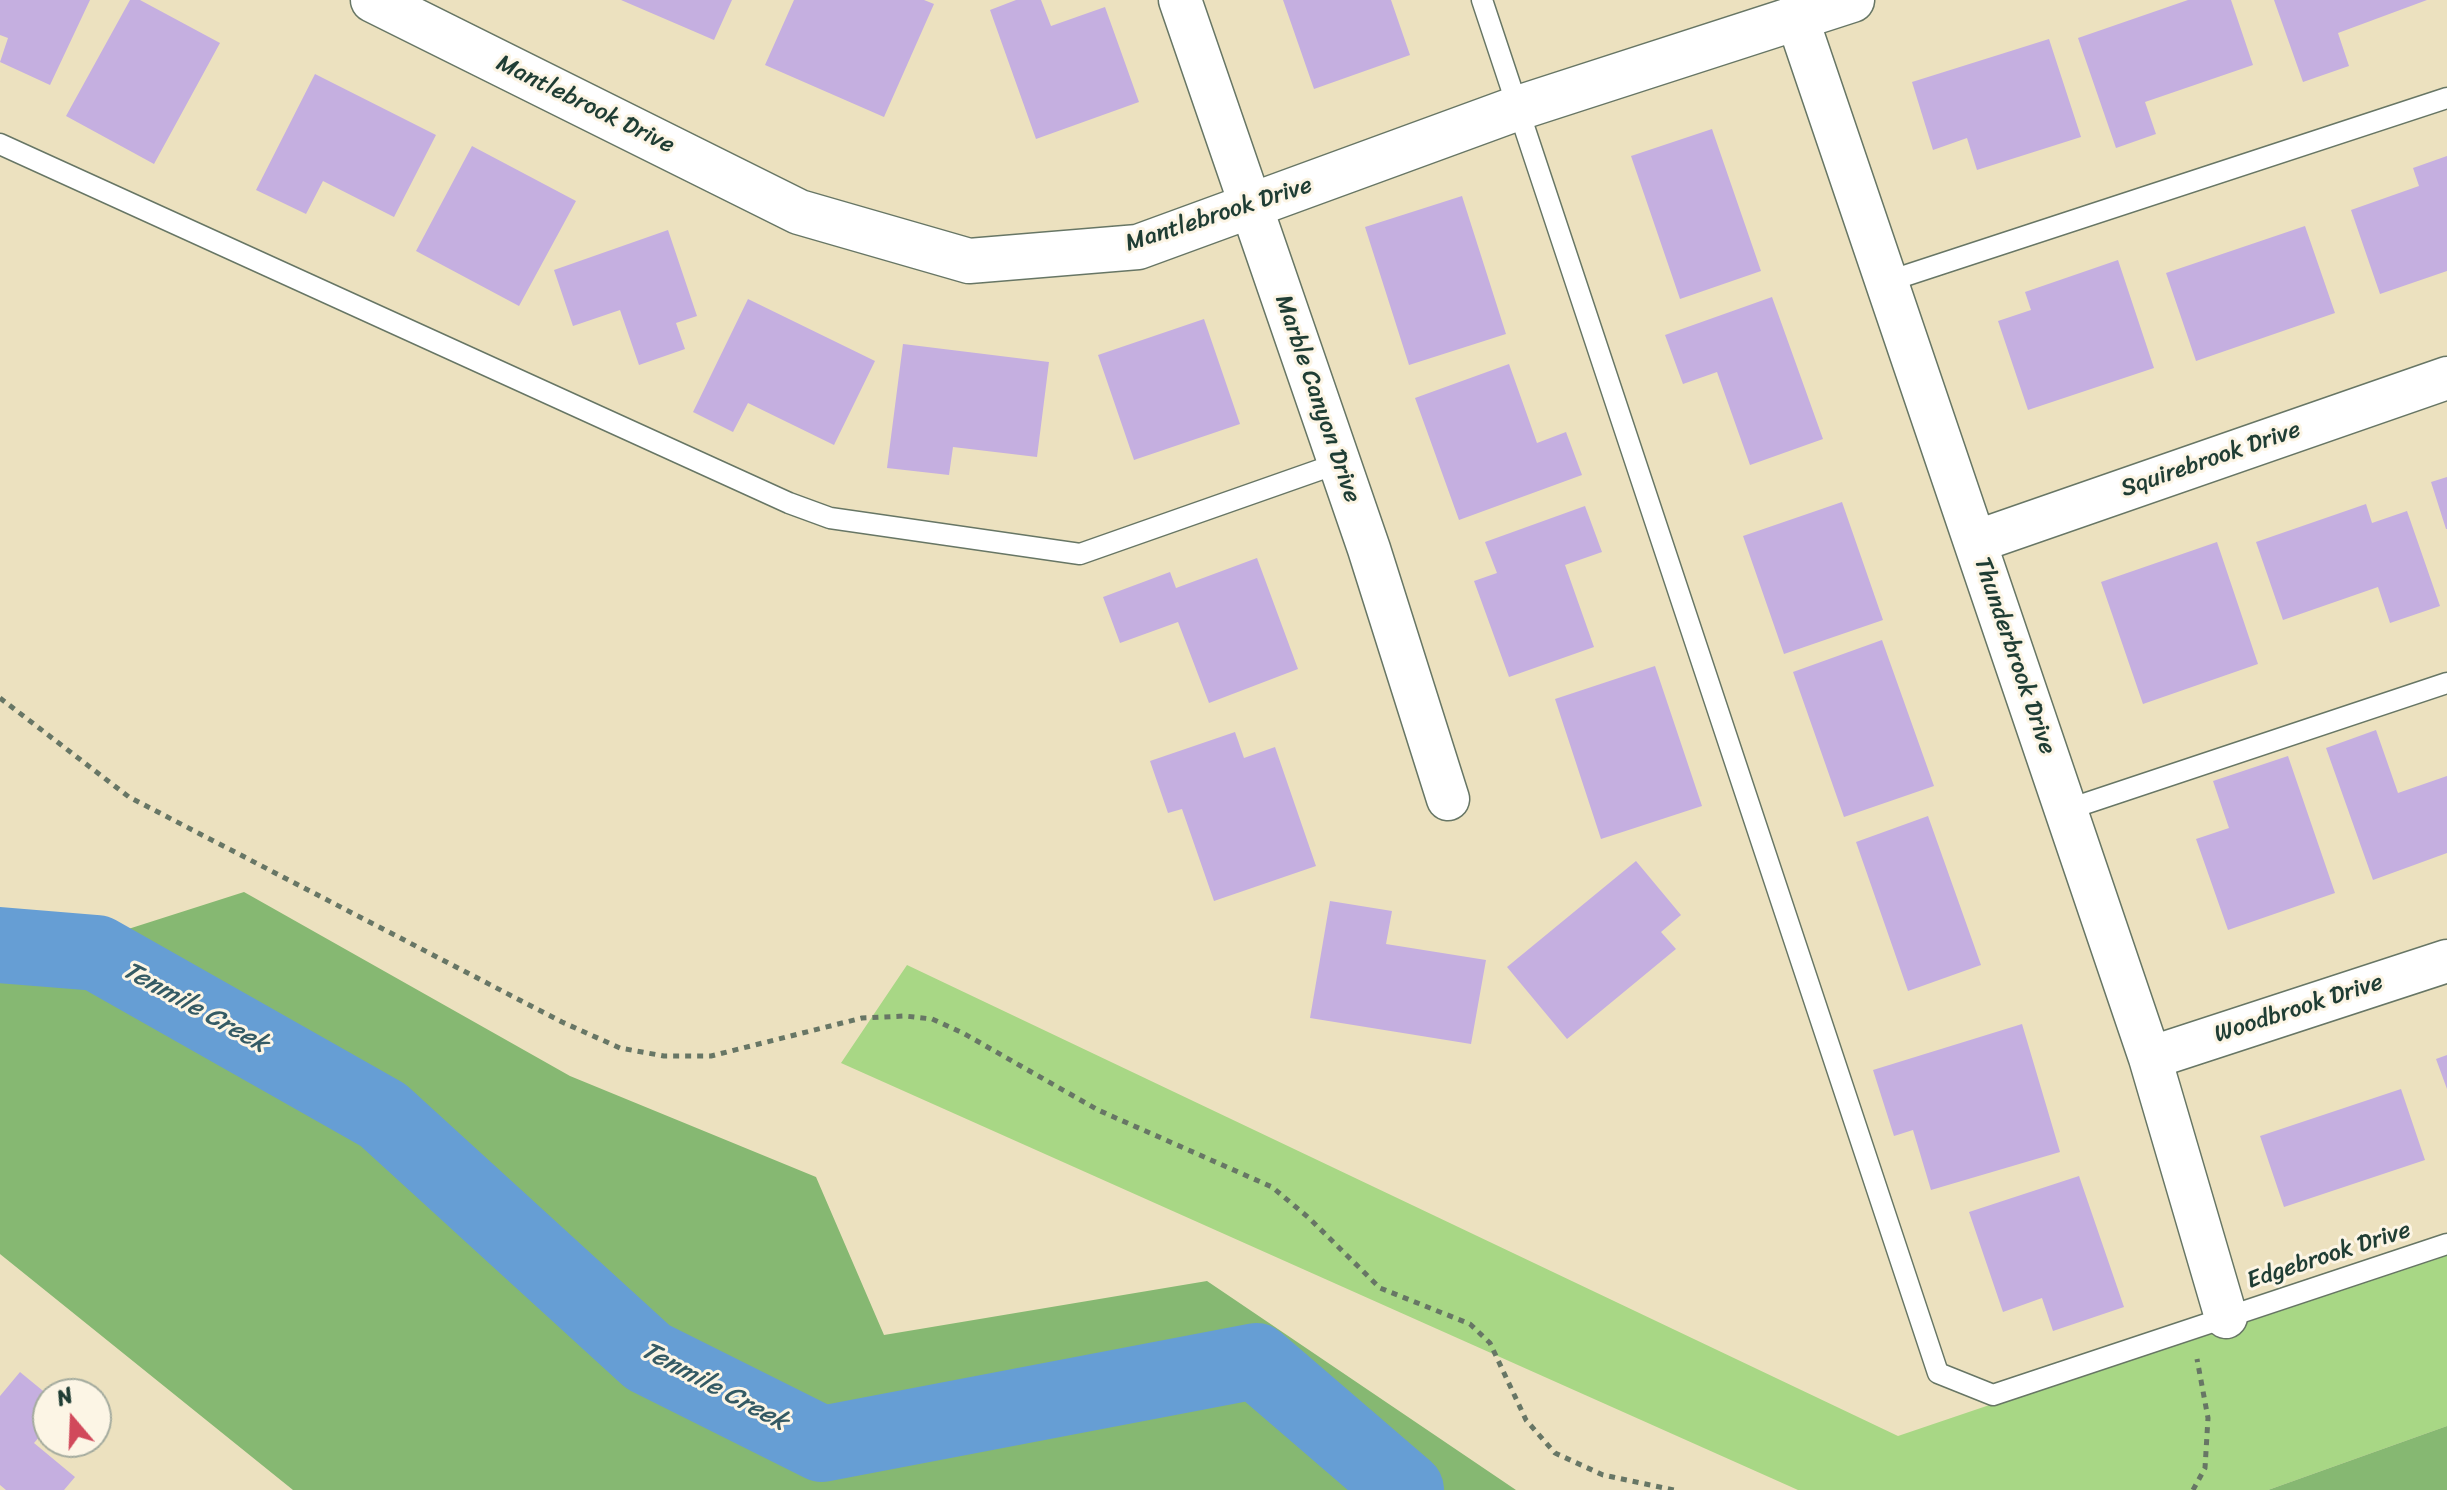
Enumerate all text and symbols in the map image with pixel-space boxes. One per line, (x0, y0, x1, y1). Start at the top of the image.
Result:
street label: Mantlebrook Drive (491, 49, 679, 161)
street label: Mantlebrook Drive (1122, 171, 1316, 259)
street label: Marble Canyon Drive (1268, 291, 1366, 507)
street label: Squirebrook Drive (2117, 416, 2305, 504)
street label: Thunderbrook Drive (1967, 554, 2061, 758)
water label: Tenmile Creek (117, 955, 273, 1061)
street label: Woodbrook Drive (2211, 968, 2387, 1050)
street label: Edgebrook Drive (2243, 1216, 2415, 1296)
water label: Tenmile Creek (636, 1335, 792, 1439)
text: N (51, 1376, 78, 1418)
north arrow (32, 1378, 112, 1458)

